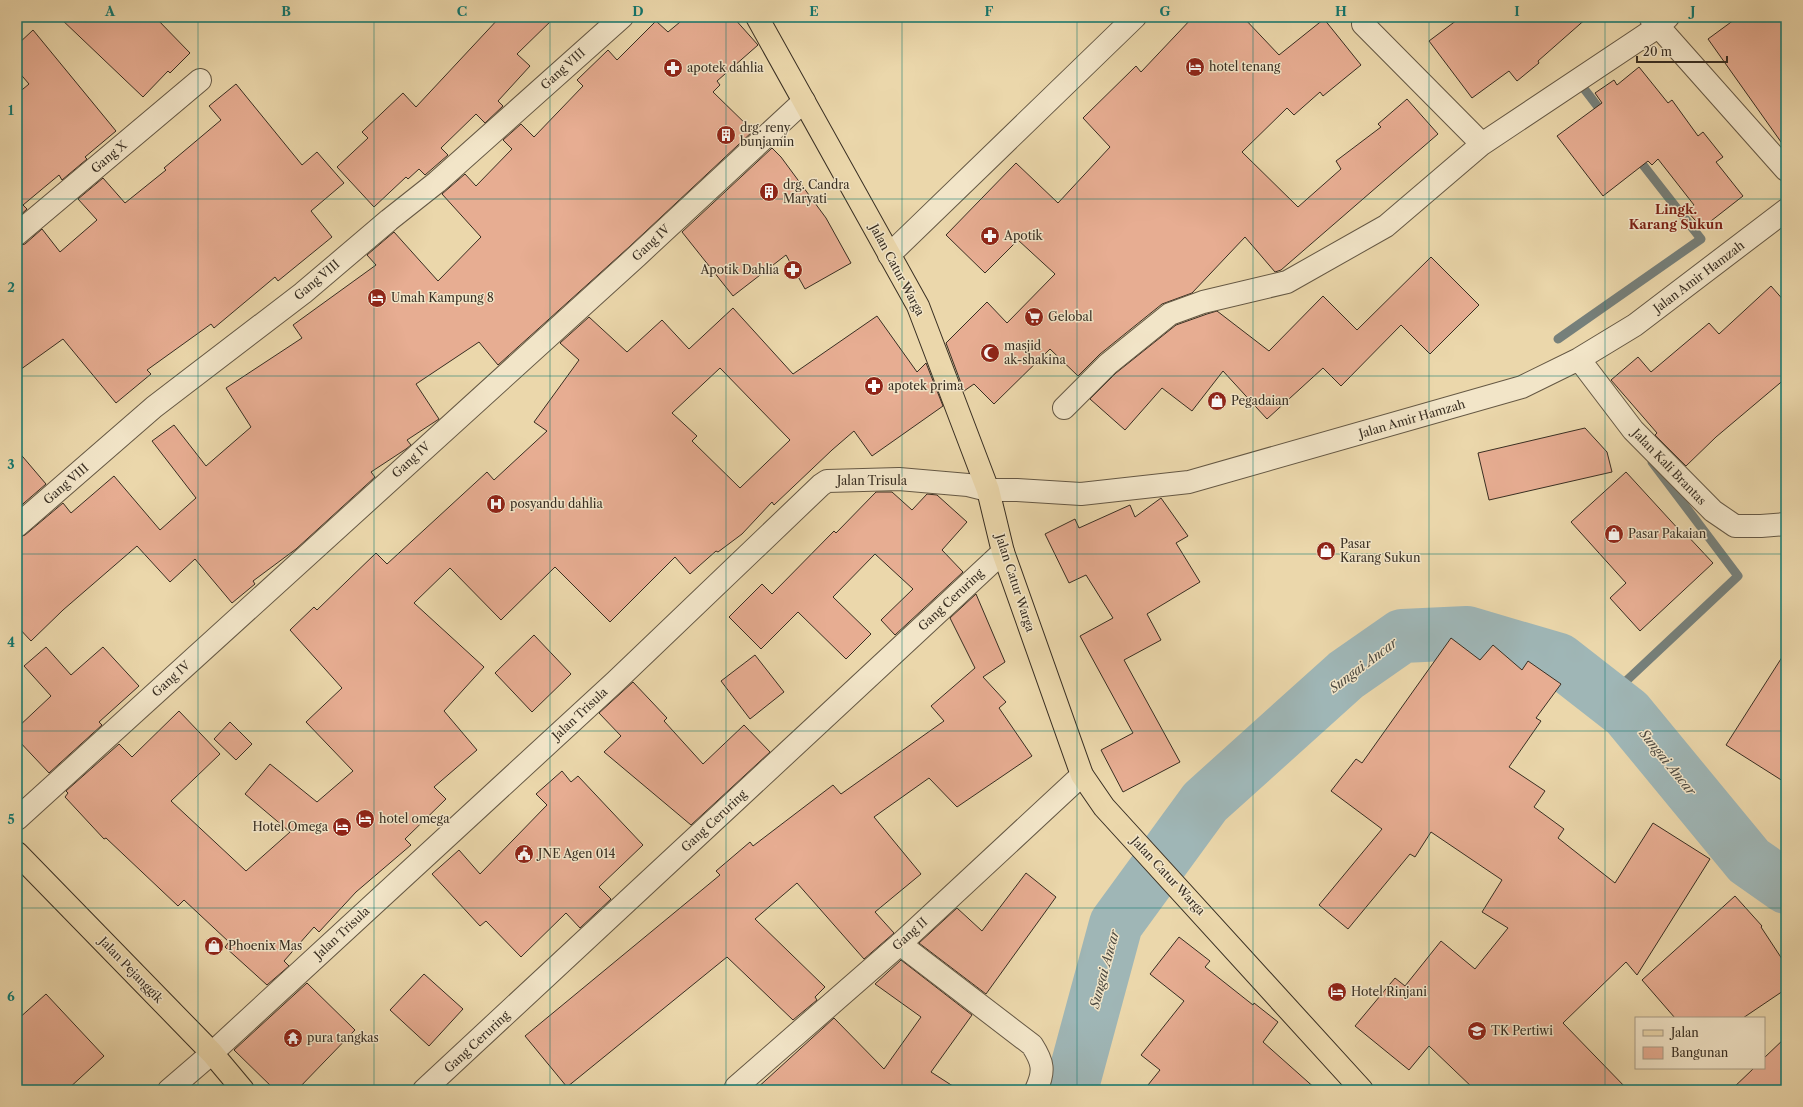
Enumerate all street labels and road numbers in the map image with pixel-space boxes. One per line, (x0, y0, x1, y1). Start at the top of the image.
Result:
street label: Gang VIII (537, 45, 588, 93)
street label: Gang X (88, 137, 130, 176)
street label: Jalan Catur Warga (866, 220, 928, 319)
street label: Gang IV (629, 221, 673, 264)
street label: Jalan Amir Hamzah (1649, 237, 1748, 317)
street label: Gang VIII (291, 256, 342, 303)
street label: Jalan Amir Hamzah (1355, 396, 1467, 441)
street label: Jalan Kali Brantas (1628, 424, 1710, 508)
street label: Gang IV (388, 438, 433, 481)
street label: Gang VIII (40, 460, 91, 507)
street label: Jalan Trisula (835, 473, 908, 488)
street label: Jalan Catur Warga (992, 530, 1039, 634)
street label: Gang Ceruring (915, 565, 987, 634)
street label: Gang IV (148, 657, 193, 700)
street label: Jalan Trisula (547, 684, 611, 744)
street label: Gang Ceruring (678, 786, 750, 855)
street label: Jalan Catur Warga (1127, 832, 1209, 918)
street label: Jalan Trisula (309, 903, 373, 963)
street label: Gang II (889, 914, 930, 953)
street label: Jalan Pejanggik (95, 932, 167, 1006)
street label: Gang Ceruring (441, 1007, 513, 1076)

